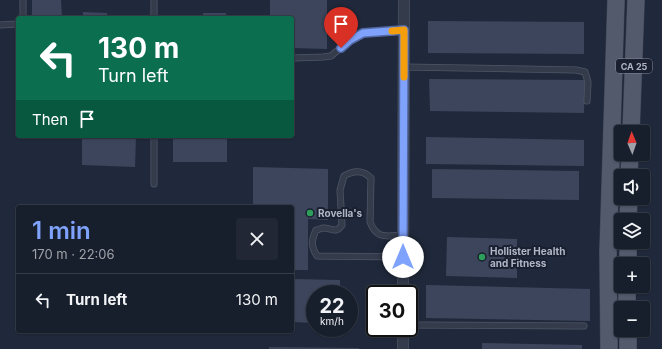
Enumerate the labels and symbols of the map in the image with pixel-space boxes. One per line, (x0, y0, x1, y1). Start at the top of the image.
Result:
pin (324, 7.0, 358, 48)
road number: CA 25 (616, 59, 652, 73)
north arrow (614, 125, 650, 161)
place label: Rovella's (318, 207, 362, 219)
marker: Rovella's (305, 208, 315, 218)
position arrow (382, 236, 424, 278)
place label: Hollister Health and Fitness (490, 245, 565, 269)
marker: Hollister Health and Fitness (477, 252, 487, 262)
speed limit sign: 30 (366, 285, 418, 337)

